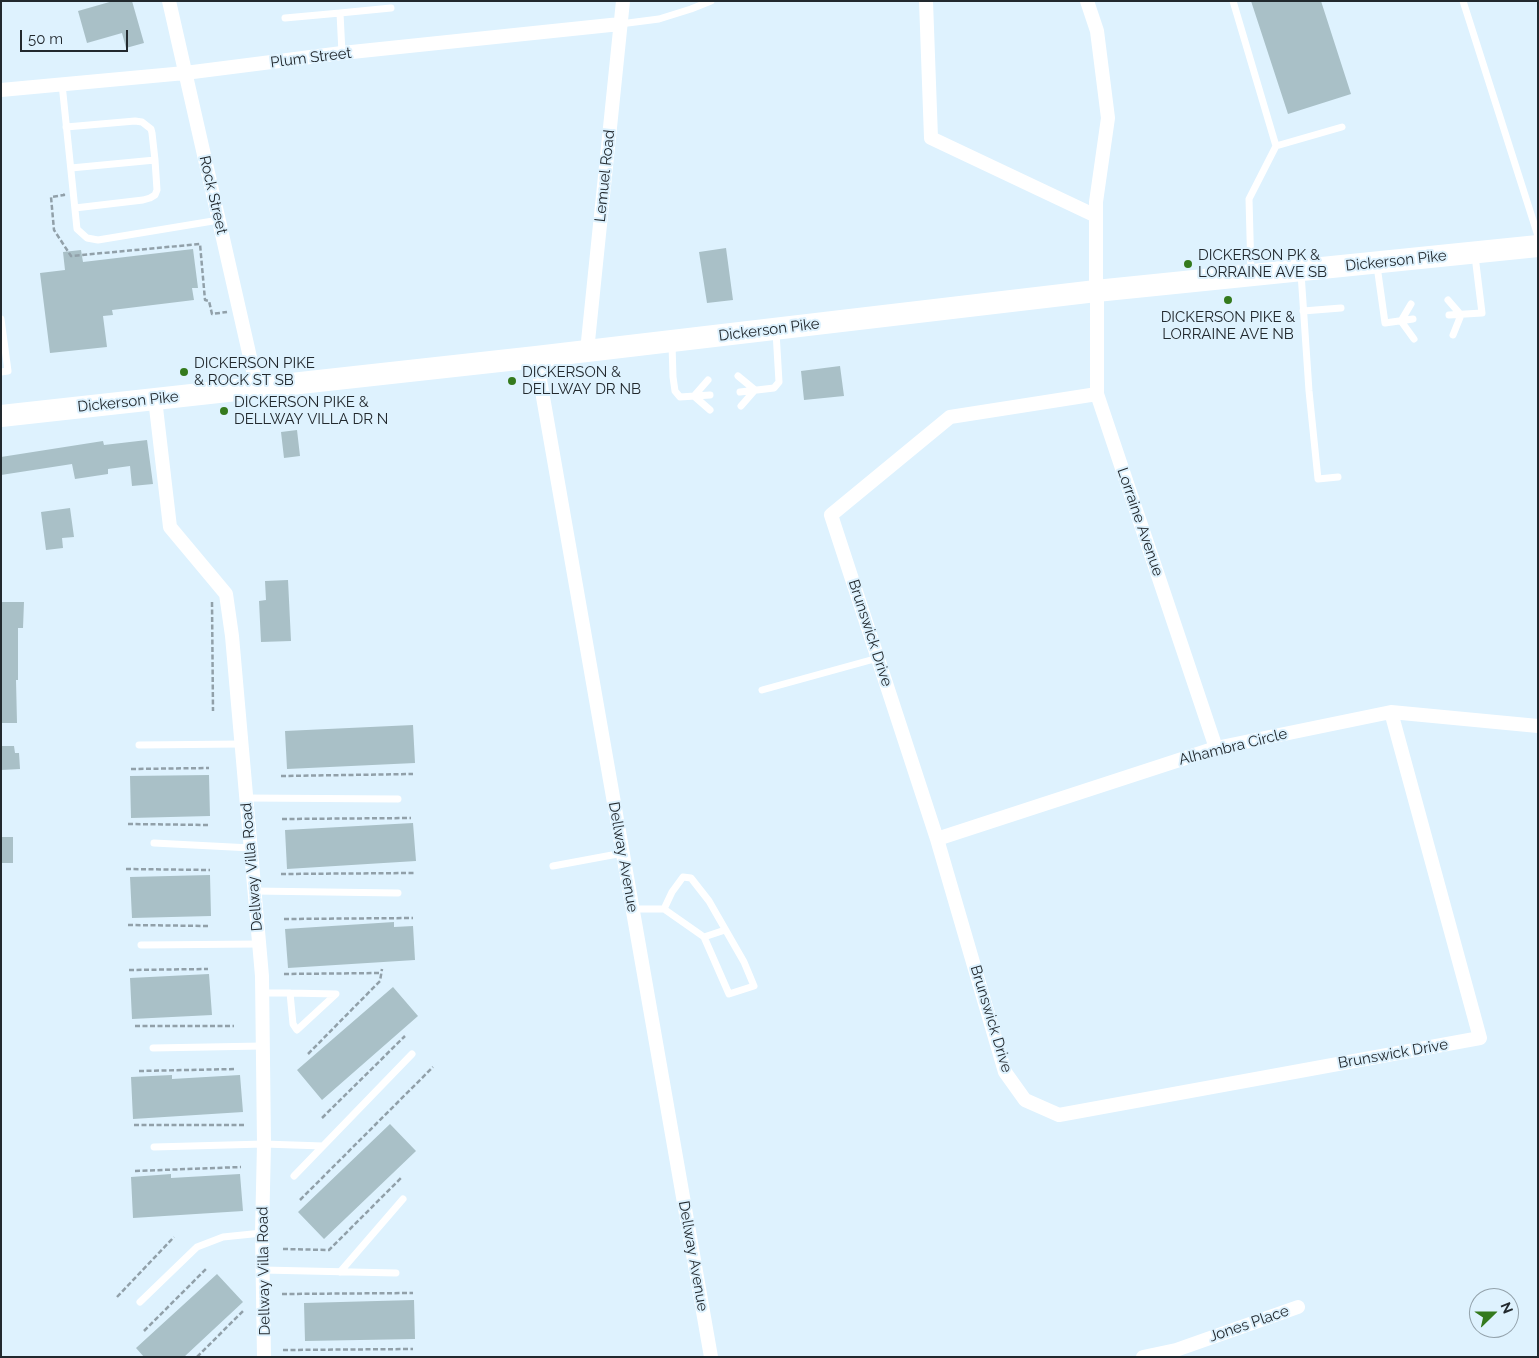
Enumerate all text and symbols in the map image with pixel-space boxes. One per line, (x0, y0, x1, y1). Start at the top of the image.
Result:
scale bar (22, 20, 130, 52)
text: 50 m (28, 30, 63, 48)
street label: Plum Street (269, 44, 353, 72)
street label: Lemuel Road (591, 129, 619, 223)
street label: Rock Street (195, 154, 231, 236)
place label: DICKERSON PK & LORRAINE AVE SB (1198, 246, 1327, 281)
street label: Dickerson Pike (1345, 247, 1447, 275)
marker: DICKERSON PK & LORRAINE AVE SB (1182, 258, 1194, 270)
marker: DICKERSON PIKE & LORRAINE AVE NB (1222, 294, 1234, 306)
place label: DICKERSON PIKE & LORRAINE AVE NB (1161, 308, 1295, 343)
street label: Dickerson Pike (718, 315, 820, 345)
place label: DICKERSON PIKE & ROCK ST SB (194, 354, 315, 389)
place label: DICKERSON & DELLWAY DR NB (522, 363, 641, 398)
marker: DICKERSON PIKE & ROCK ST SB (178, 366, 190, 378)
marker: DICKERSON & DELLWAY DR NB (506, 375, 518, 387)
street label: Dickerson Pike (77, 388, 179, 416)
place label: DICKERSON PIKE & DELLWAY VILLA DR N (234, 393, 388, 428)
marker: DICKERSON PIKE & DELLWAY VILLA DR N (218, 405, 230, 417)
street label: Lorraine Avenue (1113, 465, 1167, 579)
street label: Brunswick Drive (844, 577, 896, 689)
street label: Alhambra Circle (1177, 725, 1289, 769)
street label: Dellway Avenue (604, 800, 642, 914)
street label: Dellway Villa Road (237, 802, 267, 932)
street label: Brunswick Drive (966, 963, 1016, 1075)
street label: Brunswick Drive (1337, 1035, 1449, 1073)
street label: Dellway Avenue (674, 1199, 712, 1313)
street label: Dellway Villa Road (254, 1206, 274, 1336)
north arrow (1469, 1288, 1519, 1338)
text: N (1498, 1300, 1516, 1316)
street label: Jones Place (1207, 1302, 1291, 1346)

